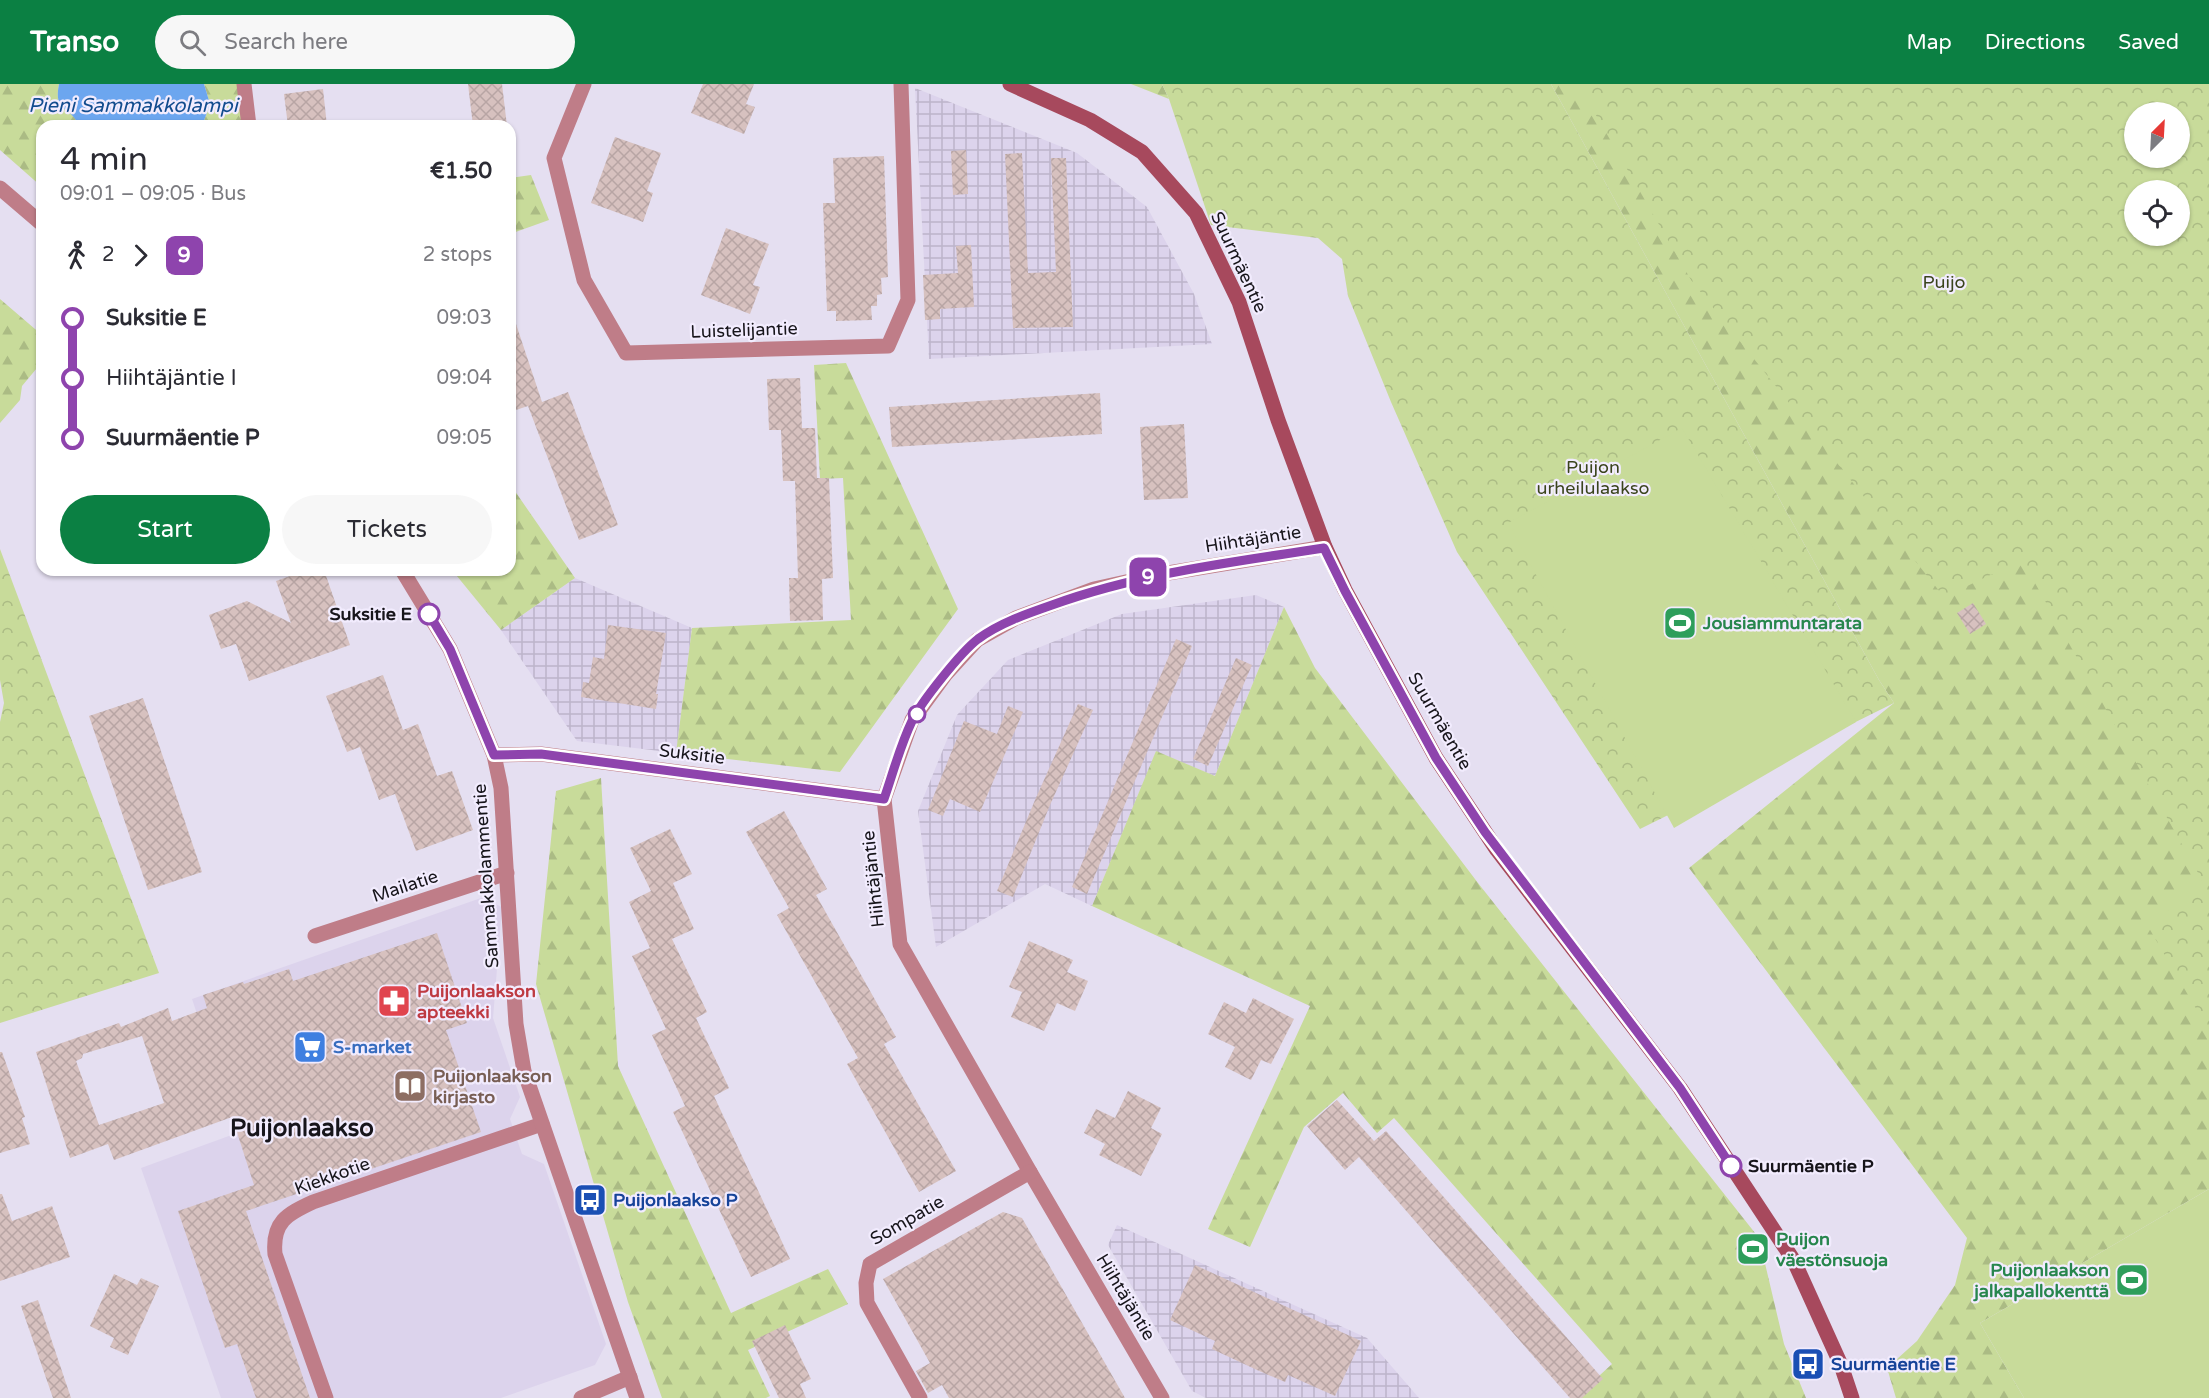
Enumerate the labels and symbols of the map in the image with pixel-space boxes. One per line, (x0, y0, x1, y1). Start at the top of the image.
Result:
water label: Pieni Sammakkolampi (28, 94, 241, 118)
north arrow (2124, 102, 2190, 168)
street label: Suurmäentie (1206, 208, 1272, 316)
park label: Puijo (1923, 271, 1966, 293)
street label: Luistelijantie (690, 317, 798, 343)
park label: Puijon urheilulaakso (1537, 456, 1650, 499)
street label: Hiihtäjäntie (1203, 521, 1303, 557)
line badge: 9 (1128, 558, 1168, 596)
place label: Suksitie E (330, 603, 412, 625)
marker: Suksitie E (418, 603, 440, 625)
sports icon: Jousiammuntarata (1662, 605, 1698, 641)
place label: Jousiammuntarata (1702, 612, 1862, 634)
street label: Suurmäentie (1403, 668, 1477, 774)
unlabelled marker (908, 705, 926, 723)
street label: Suksitie (658, 739, 726, 769)
street label: Sammakkolammentie (469, 783, 503, 969)
street label: Hiihtäjäntie (857, 830, 889, 928)
street label: Mailatie (369, 865, 441, 907)
place label: Puijonlaakson apteekki (417, 980, 536, 1023)
pharmacy icon: Puijonlaakson apteekki (376, 983, 412, 1019)
supermarket icon: S-market (292, 1029, 328, 1065)
place label: S-market (333, 1036, 412, 1058)
place label: Puijonlaakson kirjasto (433, 1065, 552, 1108)
library icon: Puijonlaakson kirjasto (392, 1068, 428, 1104)
district label: Puijonlaakso (230, 1114, 374, 1143)
street label: Kiekkotie (291, 1152, 373, 1200)
marker: Suurmäentie P (1720, 1155, 1742, 1177)
place label: Suurmäentie P (1748, 1155, 1874, 1177)
bus stop icon: Puijonlaakso P (572, 1182, 608, 1218)
place label: Puijonlaakso P (613, 1189, 738, 1211)
street label: Sompatie (866, 1190, 948, 1250)
place label: Puijon väestönsuoja (1776, 1228, 1888, 1271)
sports icon: Puijon väestönsuoja (1735, 1231, 1771, 1267)
street label: Hiihtäjäntie (1092, 1250, 1160, 1344)
place label: Puijonlaakson jalkapallokenttä (1972, 1259, 2109, 1302)
sports icon: Puijonlaakson jalkapallokenttä (2114, 1262, 2150, 1298)
bus stop icon: Suurmäentie E (1790, 1346, 1826, 1382)
place label: Suurmäentie E (1831, 1353, 1956, 1375)

